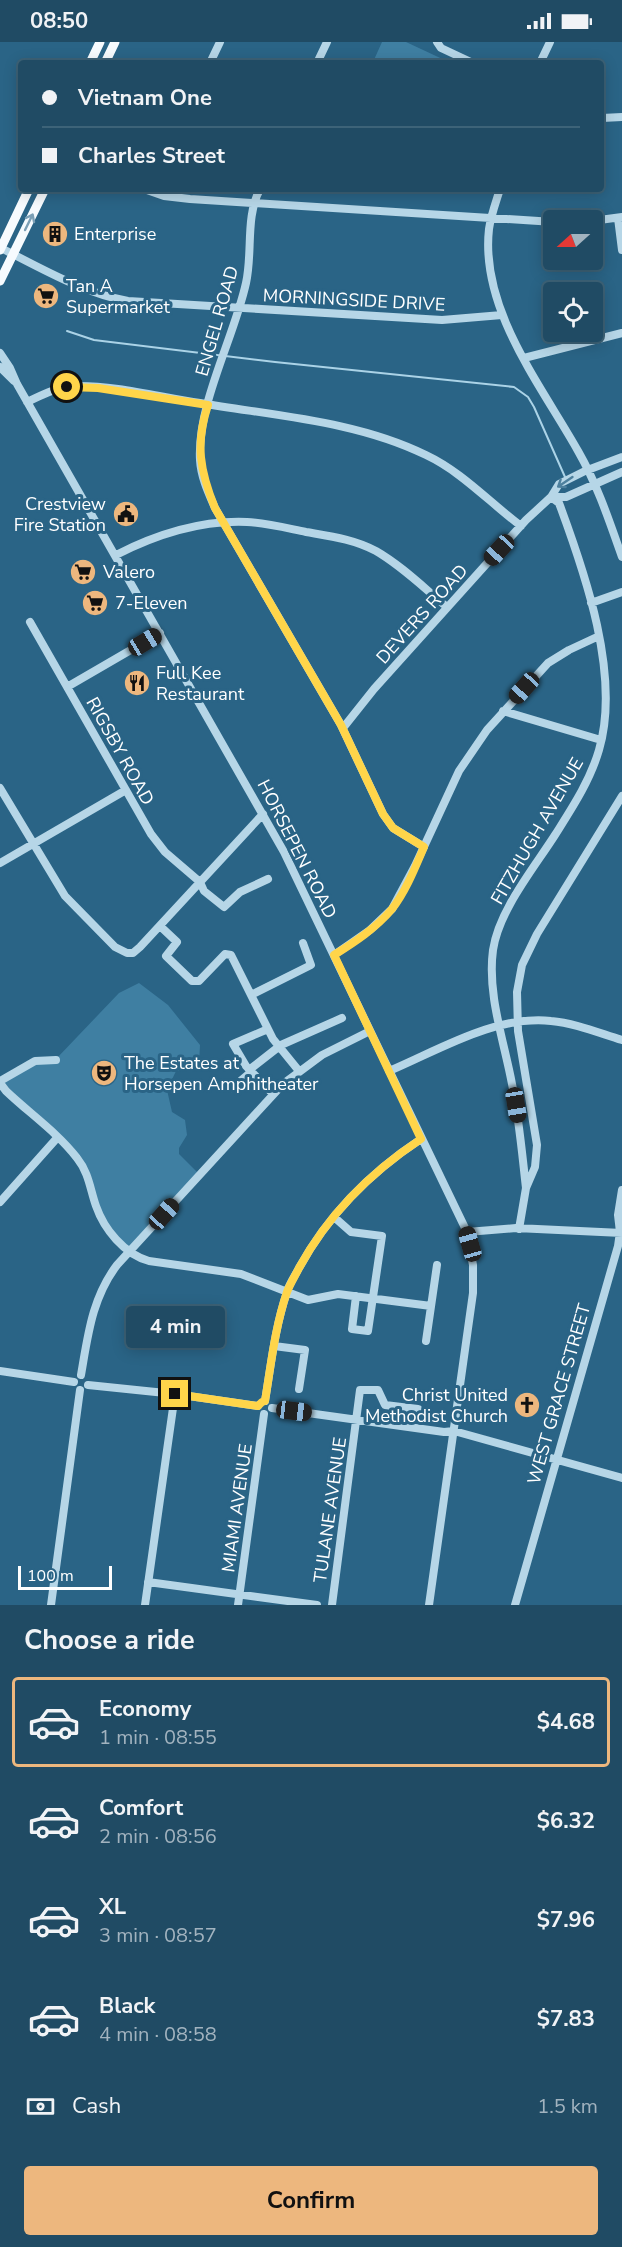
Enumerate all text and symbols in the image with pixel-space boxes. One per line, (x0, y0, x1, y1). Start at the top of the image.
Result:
text: 08:50 (30, 6, 88, 36)
text: Vietnam One (78, 83, 212, 113)
text: Charles Street (78, 141, 225, 171)
north arrow (543, 210, 603, 270)
map controls (543, 210, 603, 342)
one-way arrow (23, 213, 35, 231)
building icon: Enterprise (40, 219, 70, 249)
place label: Enterprise (74, 222, 156, 246)
street label: ENGEL ROAD (190, 263, 244, 379)
place label: Tan A Supermarket (66, 274, 170, 319)
supermarket icon: Tan A Supermarket (31, 281, 61, 311)
button: locate (543, 282, 603, 342)
street label: MORNINGSIDE DRIVE (262, 283, 446, 317)
route start (53, 373, 80, 400)
one-way arrow (556, 476, 573, 489)
place label: Crestview Fire Station (14, 492, 106, 537)
public building icon: Crestview Fire Station (111, 499, 141, 529)
car (480, 531, 518, 569)
supermarket icon: Valero (68, 557, 98, 587)
street label: DEVERS ROAD (371, 559, 473, 669)
place label: Valero (102, 560, 155, 584)
supermarket icon: 7-Eleven (80, 588, 110, 618)
place label: 7-Eleven (115, 591, 188, 615)
car (125, 625, 165, 659)
place label: Full Kee Restaurant (156, 661, 245, 706)
restaurant icon: Full Kee Restaurant (122, 668, 152, 698)
car (505, 669, 543, 707)
street label: RIGSBY ROAD (80, 693, 160, 809)
street label: FITZHUGH AVENUE (485, 753, 589, 909)
street label: HORSEPEN ROAD (252, 775, 342, 923)
place label: The Estates at Horsepen Amphitheater (124, 1051, 319, 1096)
theatre icon: The Estates at Horsepen Amphitheater (89, 1058, 119, 1088)
car (504, 1086, 528, 1124)
car (145, 1195, 183, 1233)
car (456, 1224, 484, 1264)
street label: WEST GRACE STREET (522, 1301, 596, 1487)
callout: 4 min (126, 1307, 225, 1349)
text: 4 min (150, 1313, 201, 1340)
route end (161, 1380, 188, 1407)
place label: Christ United Methodist Church (365, 1383, 508, 1428)
church icon: Christ United Methodist Church (512, 1390, 542, 1420)
car (275, 1400, 313, 1422)
street label: TULANE AVENUE (308, 1436, 352, 1584)
street label: MIAMI AVENUE (216, 1442, 258, 1574)
scale bar (18, 1563, 112, 1590)
text: 100 m (27, 1565, 74, 1587)
text: Choose a ride (24, 1622, 195, 1659)
text: Economy (99, 1694, 191, 1724)
icon: car (27, 1695, 81, 1749)
text: $4.68 (537, 1707, 595, 1737)
text: 1 min · 08:55 (99, 1724, 217, 1751)
text: Comfort (99, 1793, 183, 1823)
icon: car (27, 1794, 81, 1848)
text: $6.32 (537, 1806, 595, 1836)
text: 2 min · 08:56 (99, 1823, 217, 1850)
text: XL (99, 1892, 126, 1922)
icon: car (27, 1893, 81, 1947)
text: $7.96 (537, 1905, 595, 1935)
text: 3 min · 08:57 (99, 1922, 217, 1949)
text: Black (99, 1991, 155, 2021)
icon: car (27, 1992, 81, 2046)
text: $7.83 (537, 2004, 595, 2034)
text: 4 min · 08:58 (99, 2021, 217, 2048)
icon: cash (24, 2090, 57, 2123)
text: Cash (72, 2091, 121, 2121)
text: 1.5 km (537, 2093, 598, 2120)
button: Confirm (24, 2166, 598, 2235)

